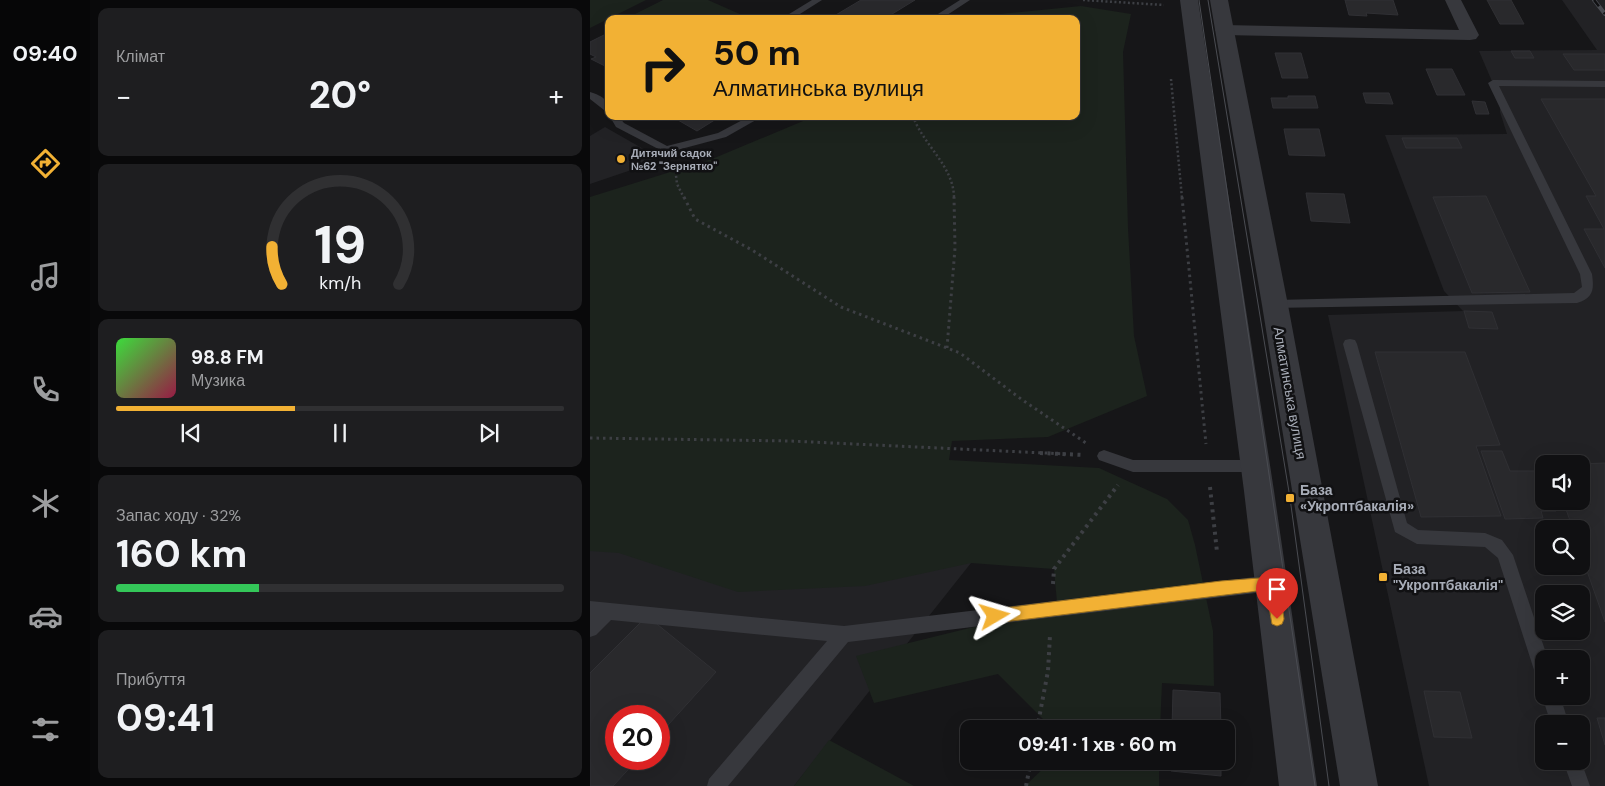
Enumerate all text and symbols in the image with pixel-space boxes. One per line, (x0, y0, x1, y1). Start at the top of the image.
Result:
text: 50 m (713, 30, 801, 76)
icon: right (630, 35, 695, 100)
text: 09:40 (13, 39, 77, 68)
text: Клімат (116, 46, 165, 67)
text: 20° (309, 70, 371, 120)
text: Алматинська вулиця (713, 74, 924, 103)
text: − (116, 78, 131, 115)
text: + (549, 78, 564, 115)
icon: directions (28, 146, 63, 181)
place label: Дитячий садок №62 "Зернятко" (631, 146, 717, 173)
marker: Дитячий садок №62 "Зернятко" (615, 153, 627, 165)
text: 19 (314, 211, 366, 279)
icon: music (28, 259, 63, 294)
text: km/h (319, 271, 361, 295)
street label: Алматинська вулиця (1269, 325, 1311, 461)
text: 98.8 FM (191, 345, 264, 370)
text: Музика (191, 370, 245, 391)
icon: phone (28, 372, 63, 407)
icon: previous (177, 419, 205, 447)
icon: pause (326, 419, 354, 447)
icon: next (475, 419, 503, 447)
map controls (1535, 455, 1590, 770)
button: sound (1535, 455, 1590, 510)
place label: База «Укроптбакалія» (1300, 481, 1414, 515)
icon: climate (28, 486, 63, 521)
marker: База «Укроптбакалія» (1284, 492, 1296, 504)
text: Запас ходу · 32% (116, 505, 241, 526)
button: search (1535, 520, 1590, 575)
text: 160 km (116, 529, 247, 579)
place label: База "Укроптбакалія" (1393, 560, 1503, 594)
pin (1256, 568, 1298, 619)
marker: База "Укроптбакалія" (1377, 571, 1389, 583)
icon: arrive (1263, 575, 1291, 603)
button: layers (1535, 585, 1590, 640)
position arrow (968, 589, 1020, 641)
icon: car (28, 599, 63, 634)
button: + (1535, 650, 1590, 705)
text: Прибуття (116, 669, 185, 690)
text: 09:41 (116, 693, 215, 743)
speed limit sign: 20 (605, 705, 670, 770)
icon: filters (28, 712, 63, 747)
button: − (1535, 715, 1590, 770)
text: 09:41 · 1 хв · 60 m (1018, 732, 1177, 757)

